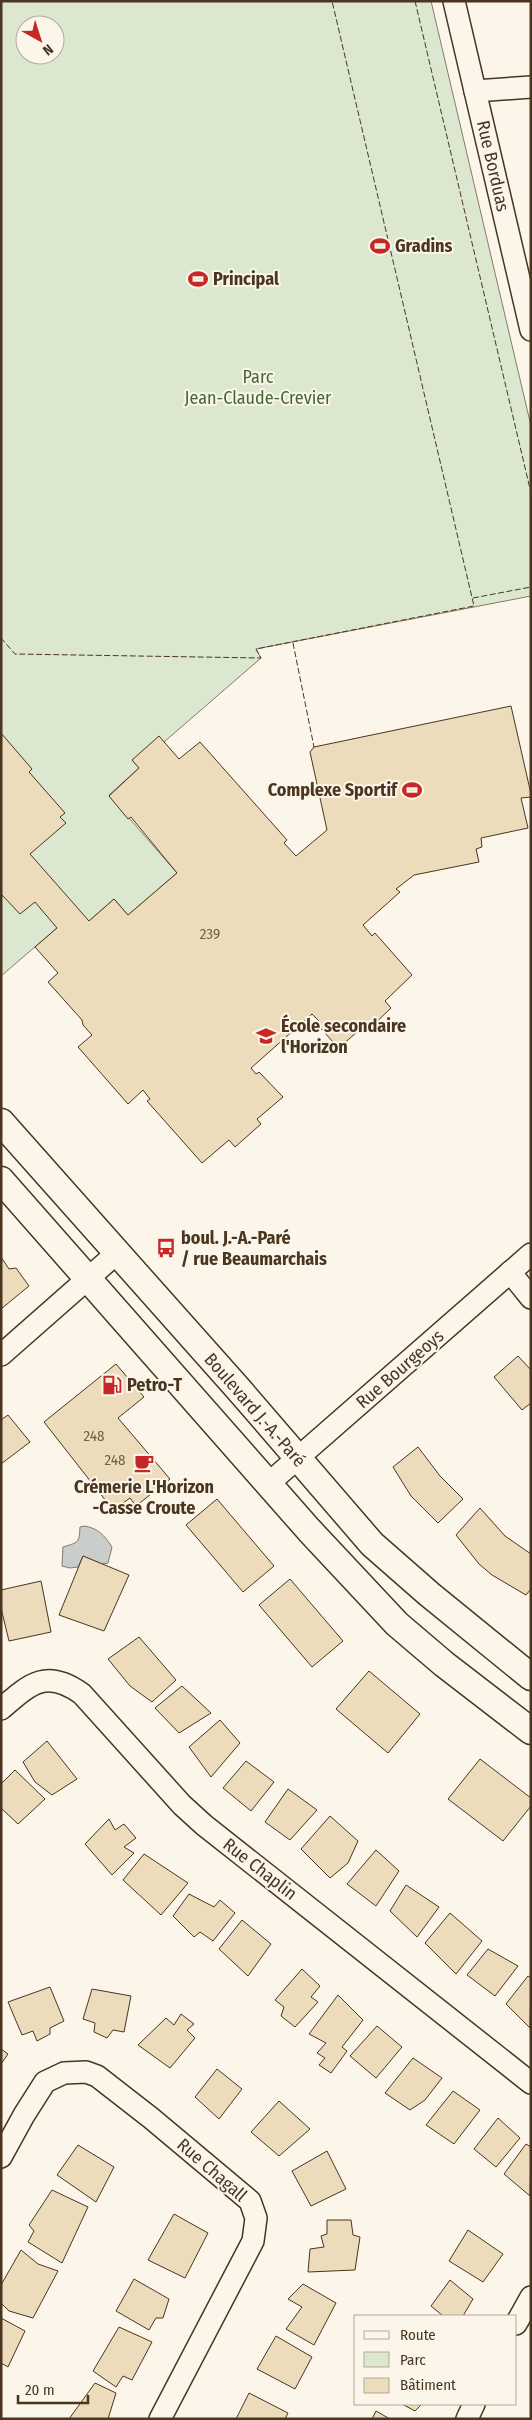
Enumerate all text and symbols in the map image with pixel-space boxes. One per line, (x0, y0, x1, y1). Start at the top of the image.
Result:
north arrow (15, 15, 65, 65)
text: N (39, 40, 56, 59)
street label: Rue Borduas (472, 118, 514, 214)
sports icon: Gradins (369, 235, 391, 257)
place label: Gradins (395, 235, 453, 257)
sports icon: Principal (187, 268, 209, 290)
place label: Principal (213, 268, 279, 290)
park label: Parc Jean-Claude-Crevier (185, 366, 332, 409)
place label: Complexe Sportif (268, 779, 399, 801)
sports icon: Complexe Sportif (401, 779, 423, 801)
house number: 239 (200, 925, 220, 943)
place label: École secondaire l'Horizon (281, 1014, 406, 1058)
school or university icon: École secondaire l'Horizon (255, 1025, 277, 1047)
place label: boul. J.-A.-Paré / rue Beaumarchais (181, 1227, 327, 1270)
bus stop icon: boul. J.-A.-Paré / rue Beaumarchais (155, 1237, 177, 1259)
street label: Rue Bourgeoys (352, 1325, 449, 1413)
street label: Boulevard J.-A.-Paré (200, 1349, 311, 1472)
fuel station icon: Petro-T (101, 1374, 123, 1396)
place label: Petro-T (127, 1374, 182, 1396)
house number: 248 (83, 1427, 105, 1445)
house number: 248 (104, 1451, 126, 1469)
cafe icon: Crémerie L'Horizon -Casse Croute (133, 1452, 155, 1474)
place label: Crémerie L'Horizon -Casse Croute (74, 1476, 214, 1519)
street label: Rue Chaplin (219, 1833, 301, 1905)
street label: Rue Chagall (172, 2134, 252, 2207)
legend (354, 2315, 517, 2405)
text: Route (400, 2326, 436, 2344)
text: Parc (400, 2351, 426, 2369)
scale bar (18, 2372, 88, 2404)
text: Bâtiment (400, 2376, 456, 2394)
text: 20 m (25, 2381, 55, 2399)

